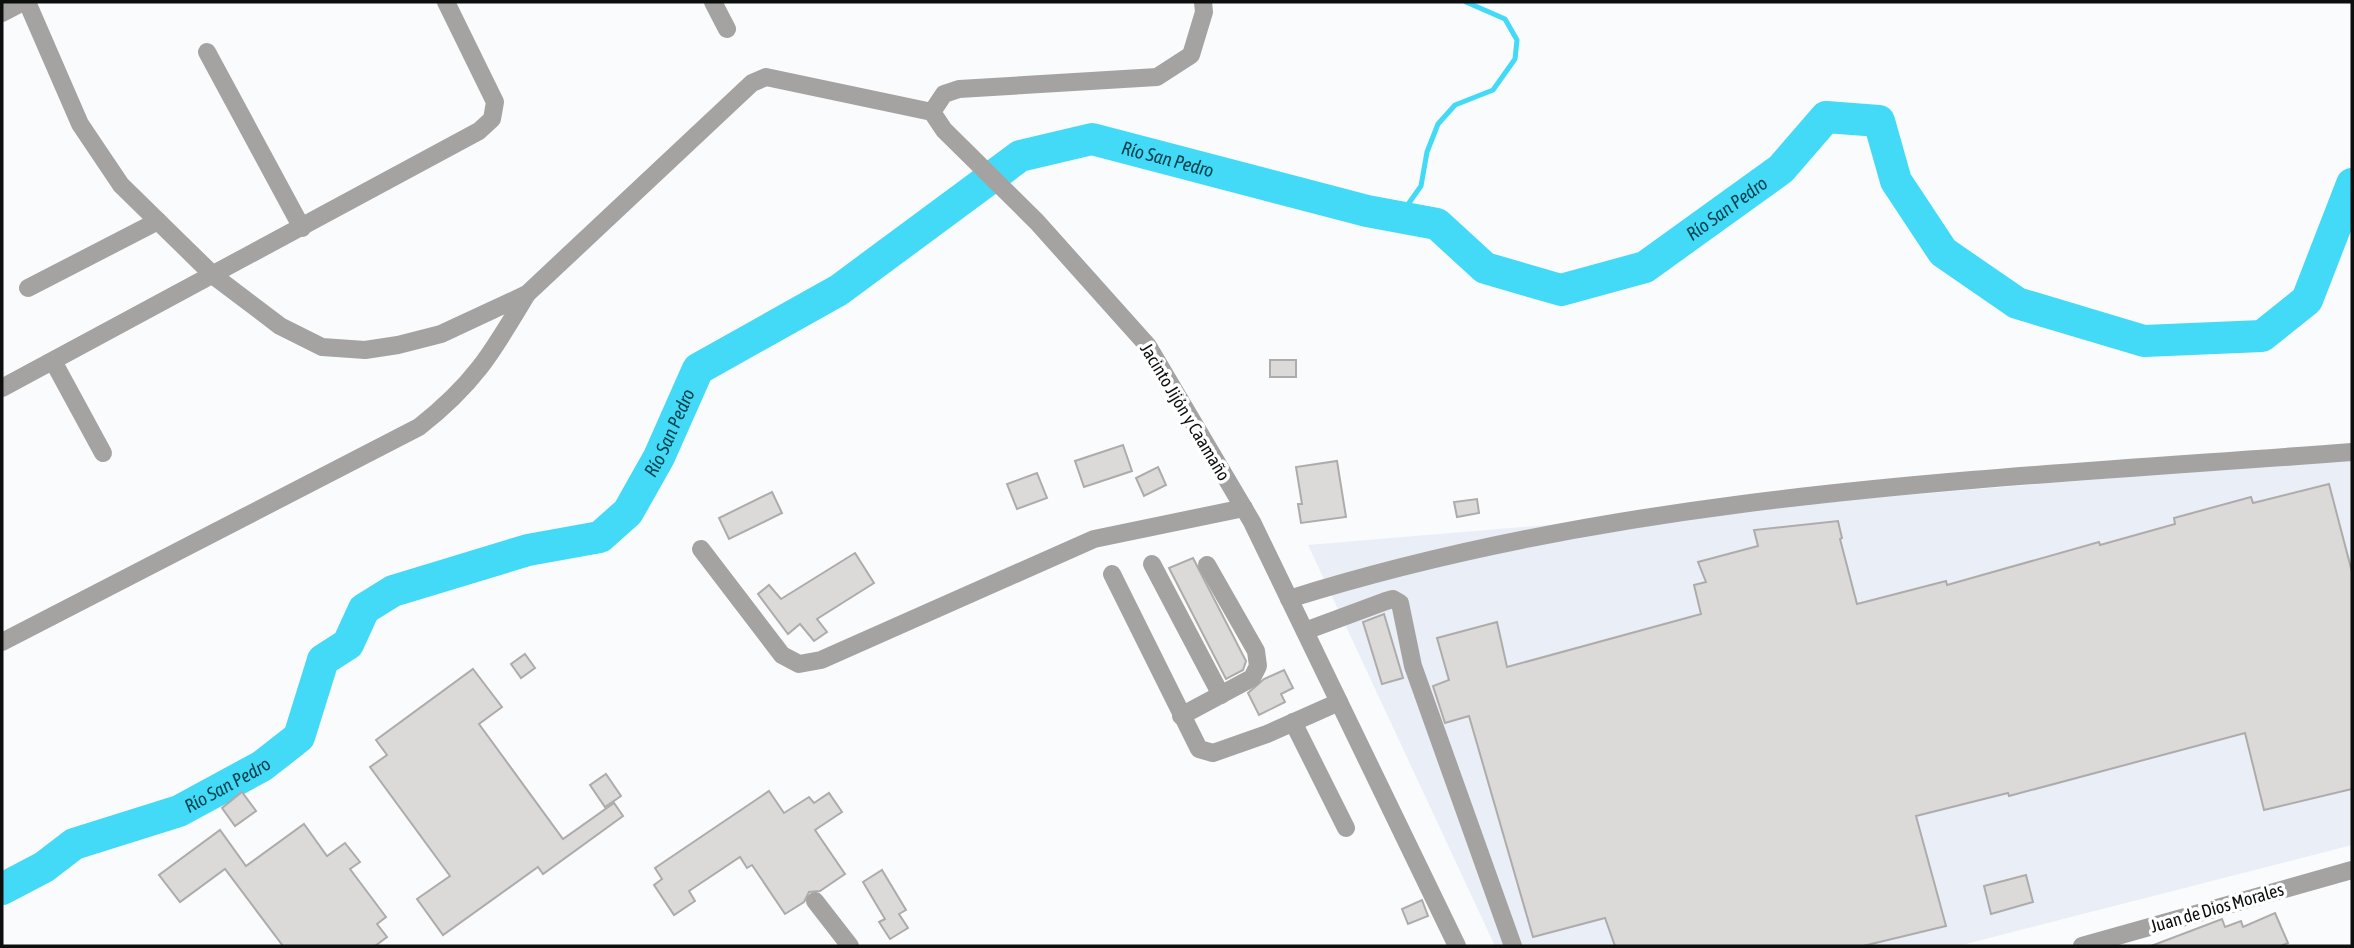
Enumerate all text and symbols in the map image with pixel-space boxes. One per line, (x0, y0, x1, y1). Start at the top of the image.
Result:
water label: Río San Pedro (1119, 136, 1216, 181)
water label: Río San Pedro (1682, 172, 1771, 245)
street label: Jacinto Jijón y Caamaño (1136, 339, 1235, 484)
water label: Río San Pedro (639, 385, 699, 481)
water label: Río San Pedro (180, 753, 275, 817)
street label: Juan de Dios Morales (2148, 878, 2286, 937)

